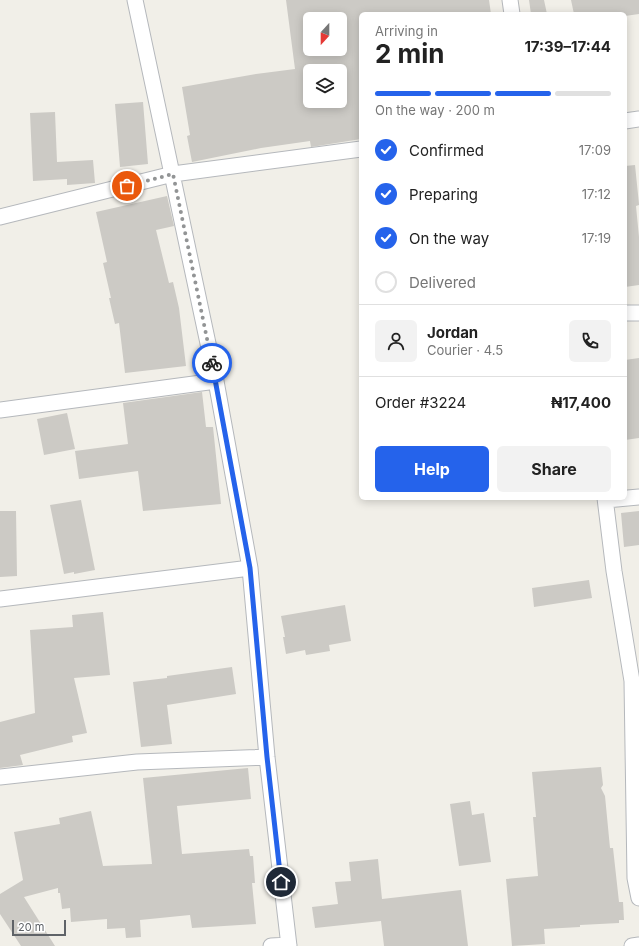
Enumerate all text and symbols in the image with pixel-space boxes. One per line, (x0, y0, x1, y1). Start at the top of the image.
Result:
north arrow (303, 12, 347, 56)
map controls (303, 12, 347, 108)
text: Arriving in (375, 23, 438, 39)
text: 17:39–17:44 (524, 37, 611, 56)
text: 2 min (375, 38, 445, 69)
button: layers (303, 64, 347, 108)
text: On the way · 200 m (375, 102, 495, 118)
icon: check (375, 139, 397, 161)
text: Confirmed (409, 141, 484, 160)
text: 17:09 (579, 142, 611, 158)
pin (110, 169, 144, 203)
icon: bag (116, 175, 138, 197)
icon: check (375, 183, 397, 205)
text: Preparing (409, 185, 478, 204)
text: 17:12 (582, 186, 611, 202)
icon: check (375, 227, 397, 249)
text: On the way (409, 229, 489, 248)
text: 17:19 (582, 230, 611, 246)
text: Delivered (409, 273, 476, 292)
button: person (375, 320, 417, 362)
button: phone (569, 320, 611, 362)
text: Jordan (427, 323, 478, 342)
text: Courier · 4.5 (427, 342, 503, 358)
courier (192, 343, 232, 383)
icon: bike (201, 352, 223, 374)
text: Order #3224 (375, 393, 466, 412)
text: ₦17,400 (551, 393, 611, 412)
button: Help (375, 446, 489, 492)
button: Share (497, 446, 611, 492)
pin (264, 865, 298, 899)
icon: home (270, 871, 292, 893)
scale bar (12, 918, 66, 937)
text: 20 m (18, 920, 44, 934)

